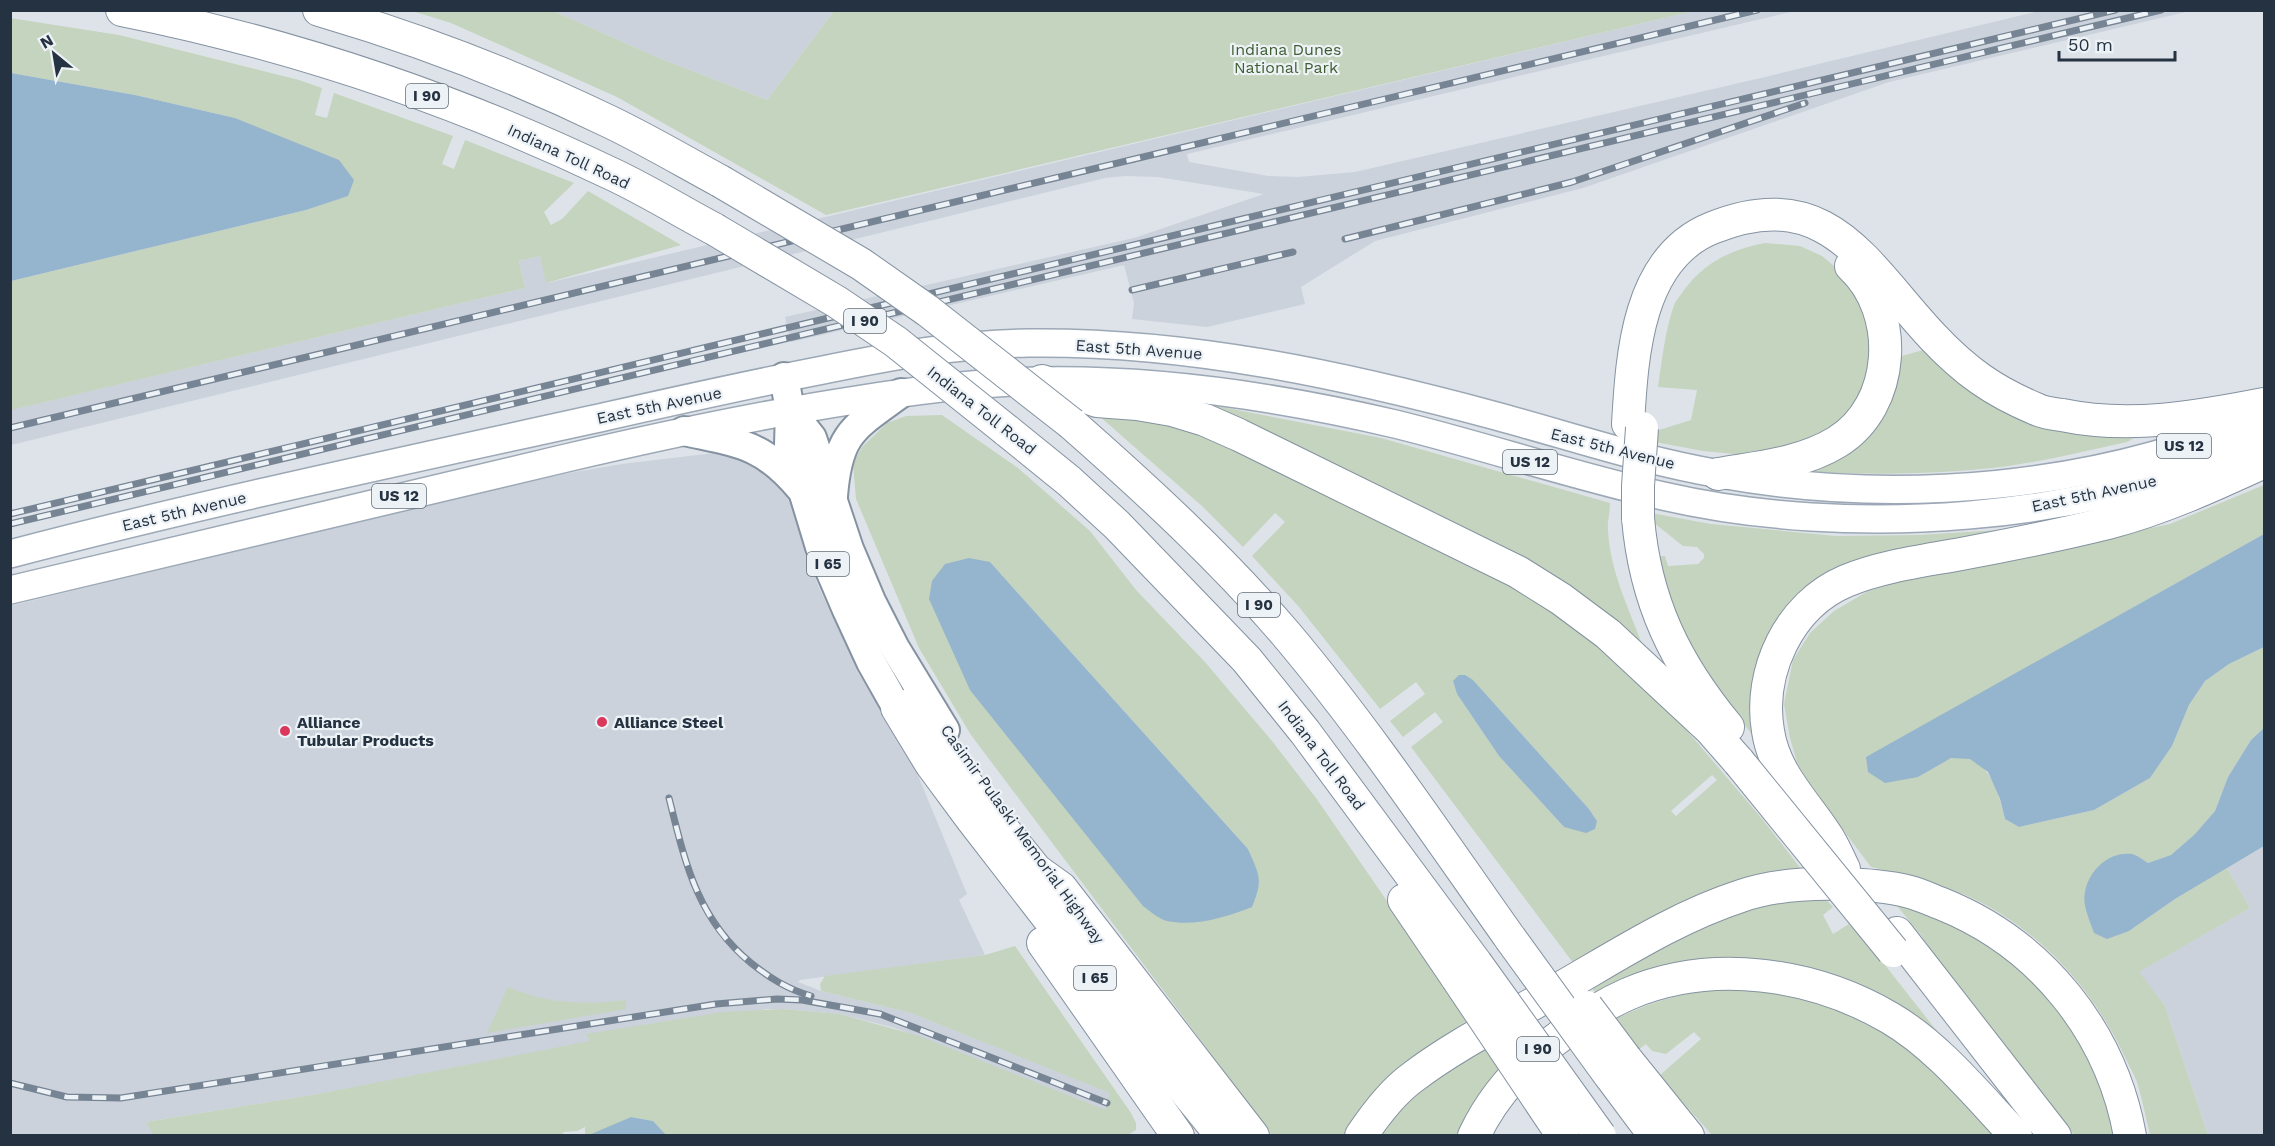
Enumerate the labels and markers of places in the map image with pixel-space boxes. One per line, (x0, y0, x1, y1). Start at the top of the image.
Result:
place label: Alliance Tubular Products (297, 713, 434, 750)
place label: Alliance Steel (614, 713, 724, 732)
marker: Alliance Steel (595, 715, 609, 729)
marker: Alliance Tubular Products (278, 724, 292, 738)

